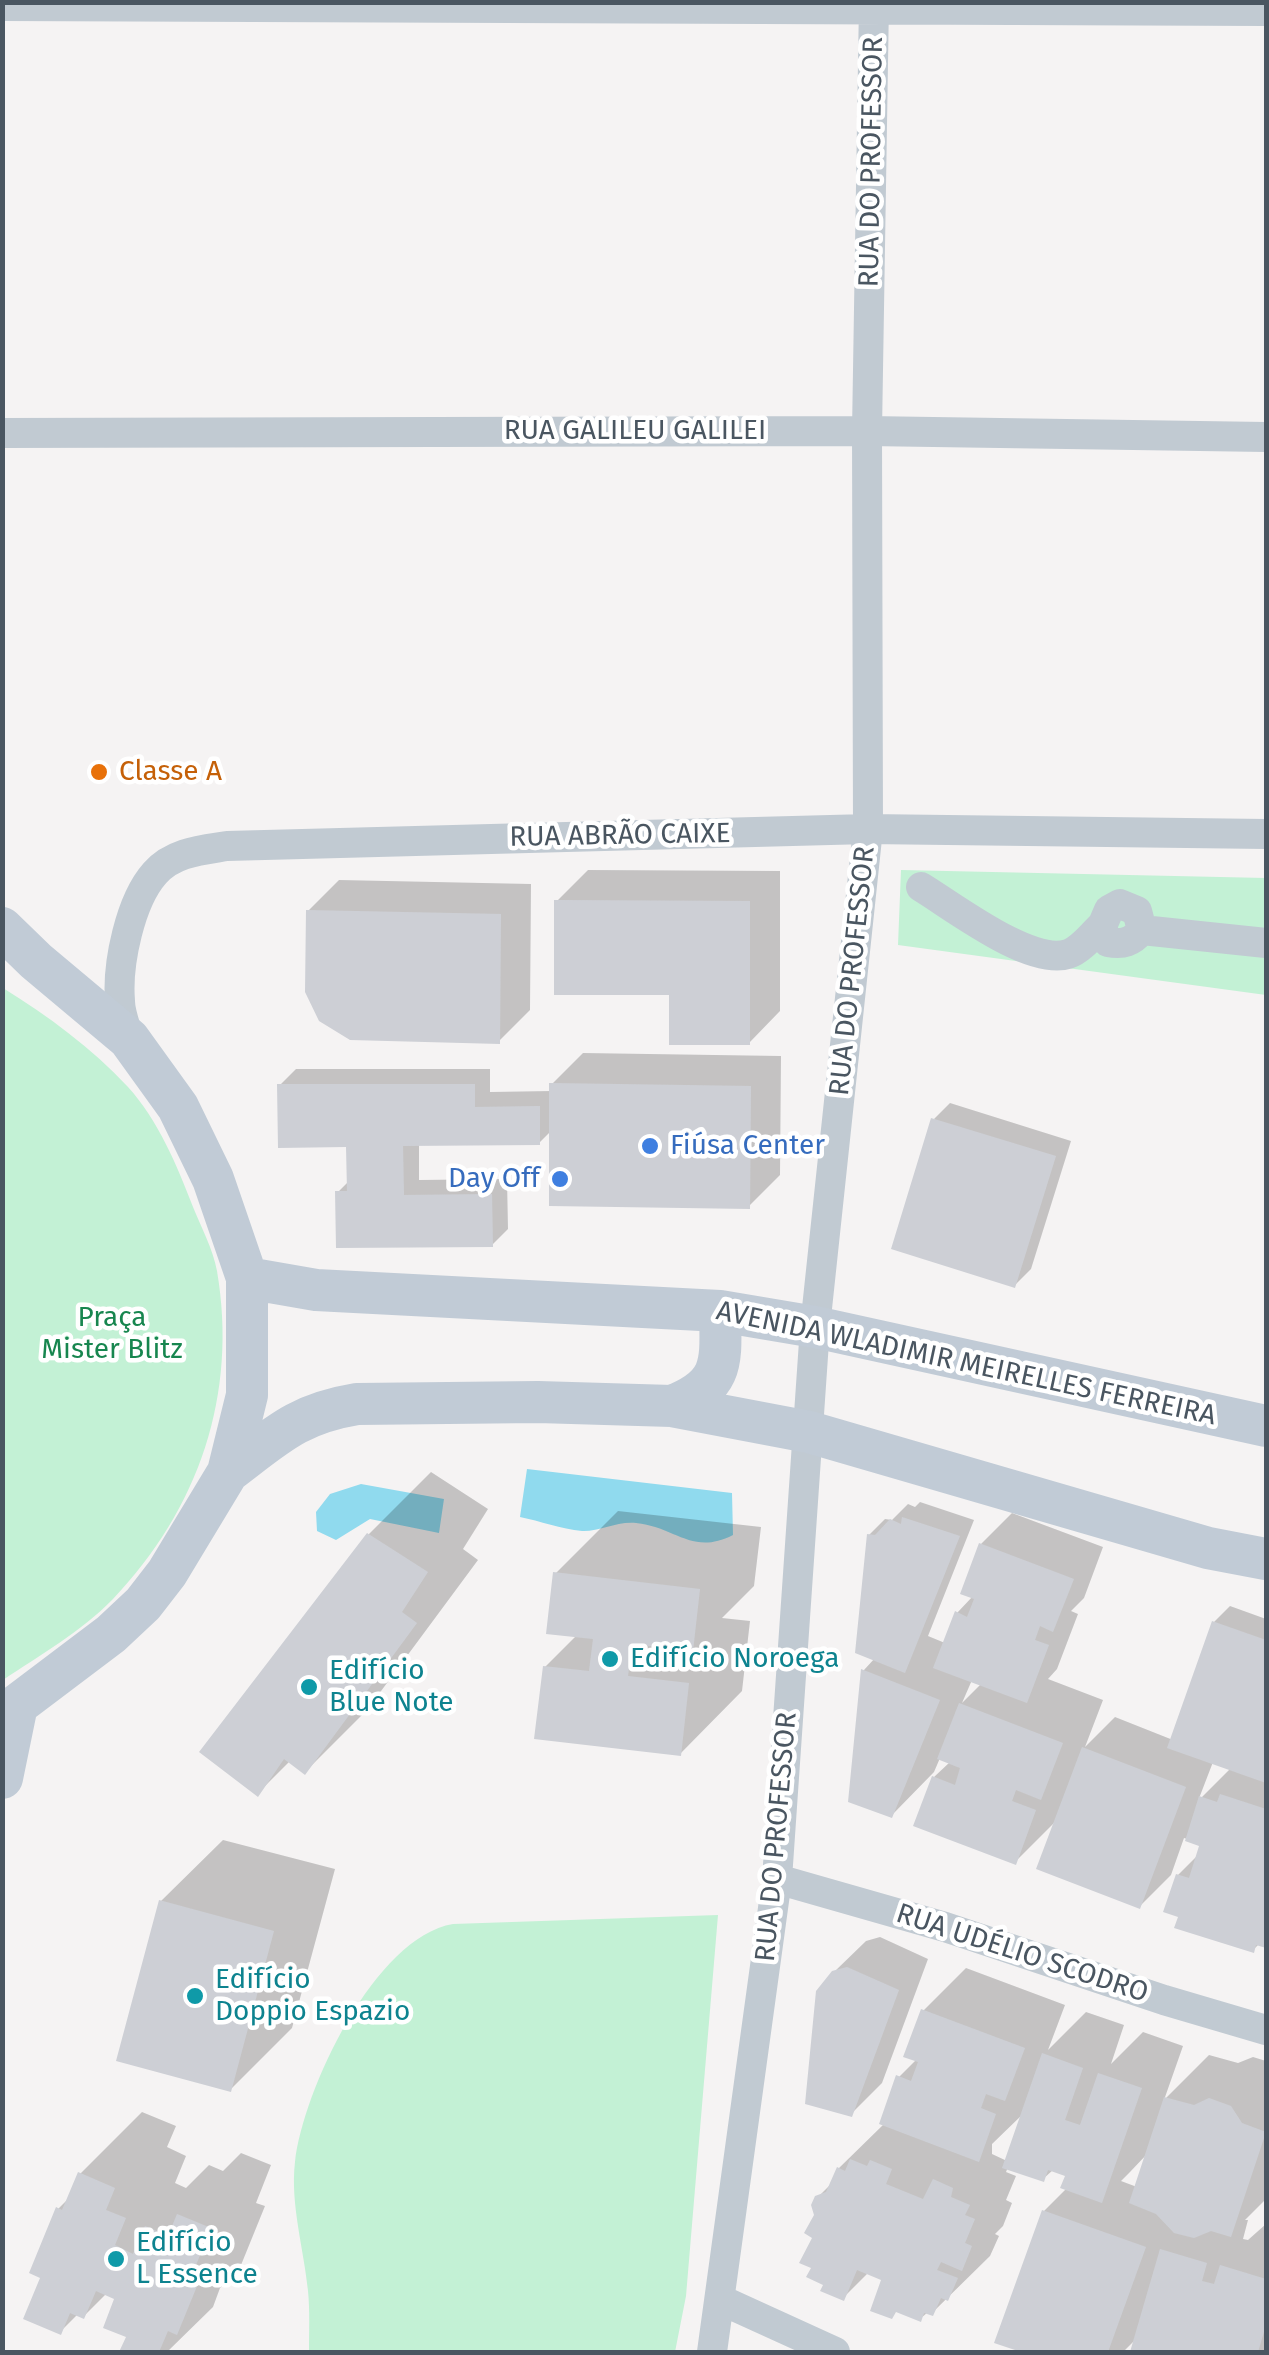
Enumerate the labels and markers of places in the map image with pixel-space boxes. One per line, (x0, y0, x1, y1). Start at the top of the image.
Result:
place label: Classe A (119, 755, 222, 789)
marker: Classe A (88, 761, 110, 783)
place label: Fiúsa Center (670, 1129, 825, 1163)
marker: Fiúsa Center (639, 1135, 661, 1157)
place label: Day Off (448, 1162, 540, 1196)
marker: Day Off (549, 1168, 571, 1190)
place label: Edifício Noroega (630, 1642, 839, 1676)
marker: Edifício Noroega (599, 1648, 621, 1670)
place label: Edifício Blue Note (329, 1654, 454, 1720)
marker: Edifício Blue Note (298, 1676, 320, 1698)
place label: Edifício Doppio Espazio (215, 1963, 410, 2029)
marker: Edifício Doppio Espazio (184, 1985, 206, 2007)
place label: Edifício L Essence (136, 2226, 258, 2292)
marker: Edifício L Essence (105, 2248, 127, 2270)

